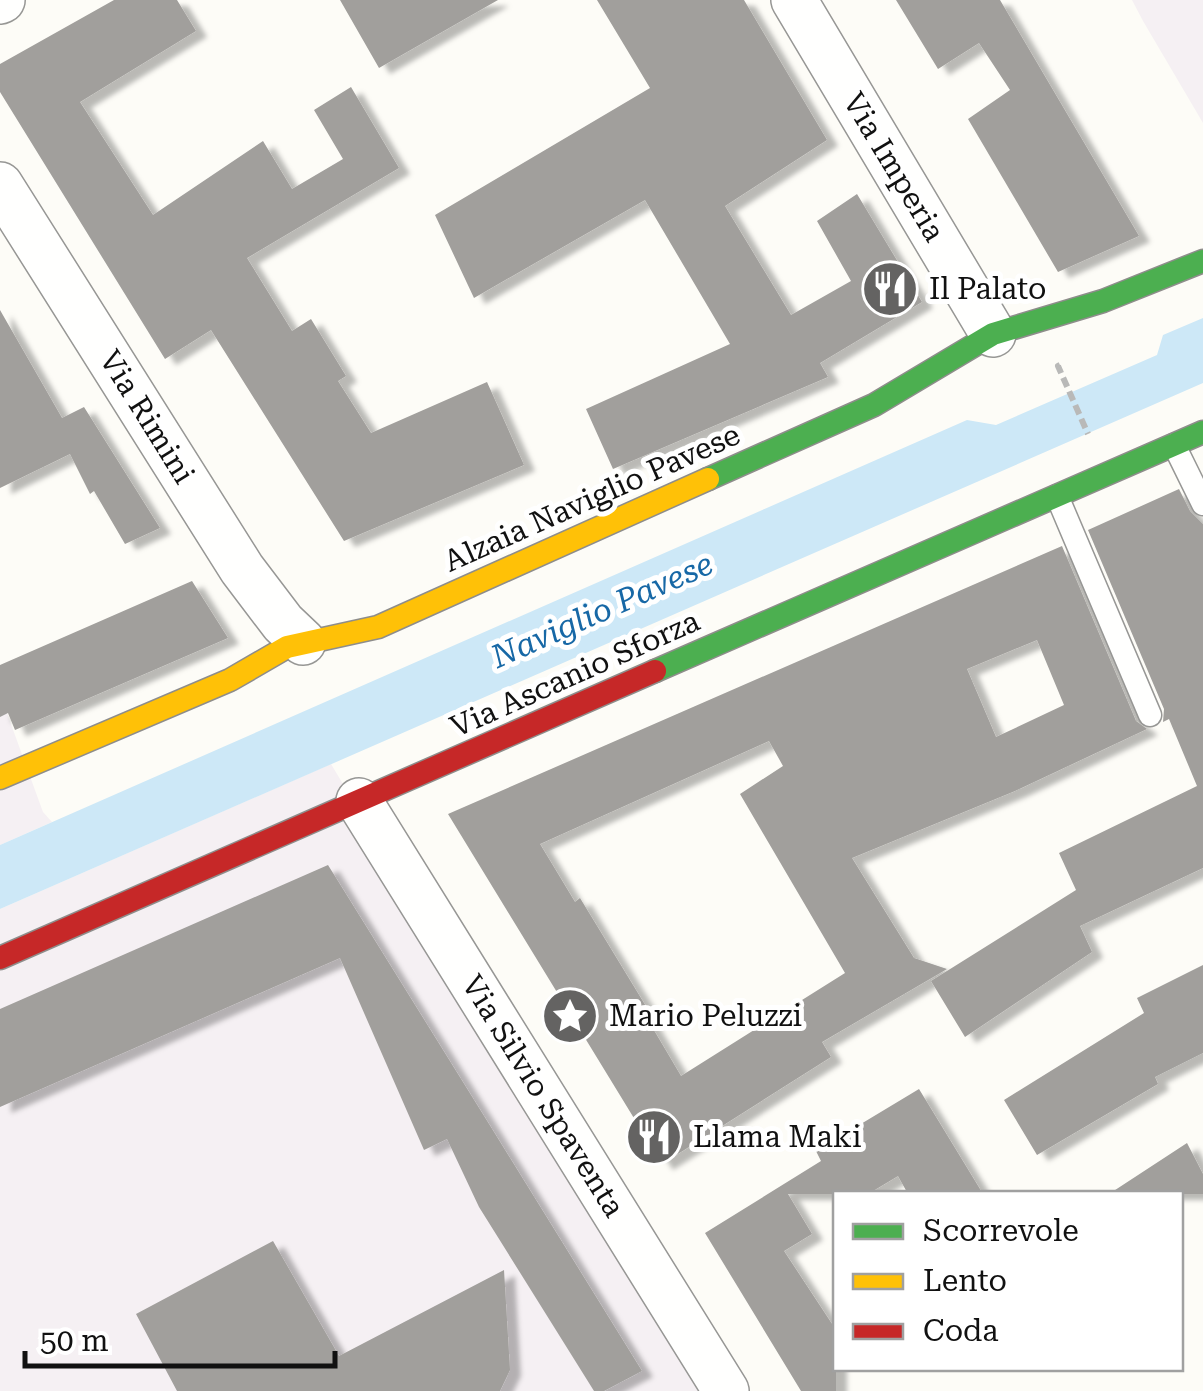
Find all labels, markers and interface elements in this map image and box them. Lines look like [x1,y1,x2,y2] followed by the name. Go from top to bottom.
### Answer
[836,86,952,247] street label: Via Imperia
[860,259,920,319] restaurant icon: Il Palato
[929,271,1046,306] place label: Il Palato
[93,344,202,490] street label: Via Rimini
[438,416,745,579] street label: Alzaia Naviglio Pavese
[484,544,719,676] water label: Naviglio Pavese
[445,603,705,744] street label: Via Ascanio Sforza
[455,968,632,1223] street label: Via Silvio Spaventa
[540,986,600,1046] place icon: Mario Peluzzi
[609,998,802,1033] place label: Mario Peluzzi
[624,1107,684,1167] restaurant icon: Llama Maki
[693,1119,861,1154] place label: Llama Maki
[833,1191,1183,1371] legend
[923,1213,1079,1248] text: Scorrevole
[923,1263,1007,1298] text: Lento
[25,1306,335,1368] scale bar
[923,1313,999,1348] text: Coda
[40,1323,109,1358] text: 50 m

